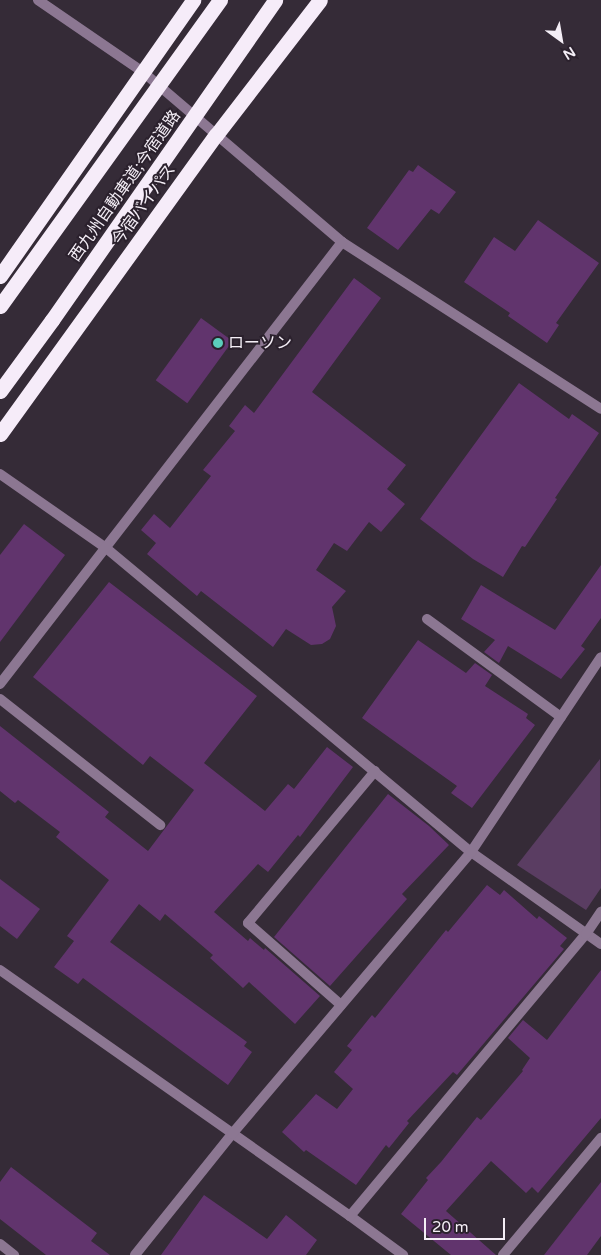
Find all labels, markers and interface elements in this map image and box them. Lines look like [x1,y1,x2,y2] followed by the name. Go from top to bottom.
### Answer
[536,15,586,65] north arrow
[560,43,578,63] text: N
[65,107,185,265] street label: 西九州自動車道;今宿道路
[108,161,180,249] street label: 今宿バイパス
[228,333,292,353] place label: ローソン
[212,337,224,349] marker: ローソン
[426,1208,507,1240] scale bar
[432,1218,469,1236] text: 20 m

